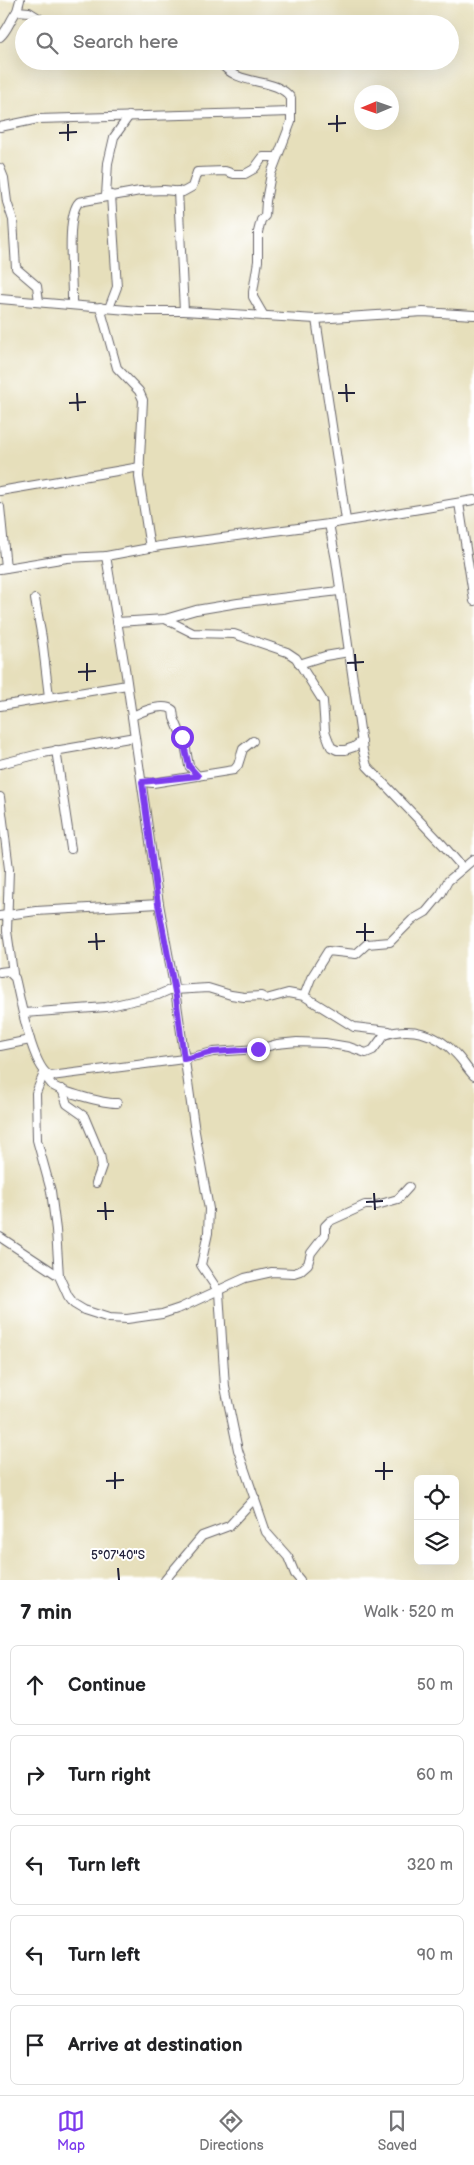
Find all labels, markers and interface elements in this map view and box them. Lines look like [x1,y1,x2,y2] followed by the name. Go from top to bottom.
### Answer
[15,15,459,70] search box
[33,29,61,57] icon: search
[73,31,178,54] text: Search here
[354,85,399,130] north arrow
[171,726,194,749] route start
[247,1038,270,1061] route end
[414,1475,459,1565] map controls
[414,1475,459,1520] button: locate
[414,1520,459,1565] button: layers
[91,1548,145,1563] text: 5°07'40"S
[20,1600,72,1625] text: 7 min
[364,1603,454,1622] text: Walk · 520 m
[21,1671,49,1699] icon: ahead
[68,1674,146,1697] text: Continue
[417,1676,453,1695] text: 50 m
[21,1761,49,1789] icon: right
[68,1764,151,1787] text: Turn right
[416,1766,453,1785] text: 60 m
[21,1851,49,1879] icon: left
[68,1854,140,1877] text: Turn left
[407,1856,453,1875] text: 320 m
[21,1941,49,1969] icon: left
[68,1944,140,1967] text: Turn left
[417,1946,453,1965] text: 90 m
[21,2031,49,2059] icon: arrive
[68,2034,243,2057] text: Arrive at destination
[57,2107,85,2154] tab: Map
[199,2107,264,2154] tab: Directions
[378,2107,417,2154] tab: Saved

